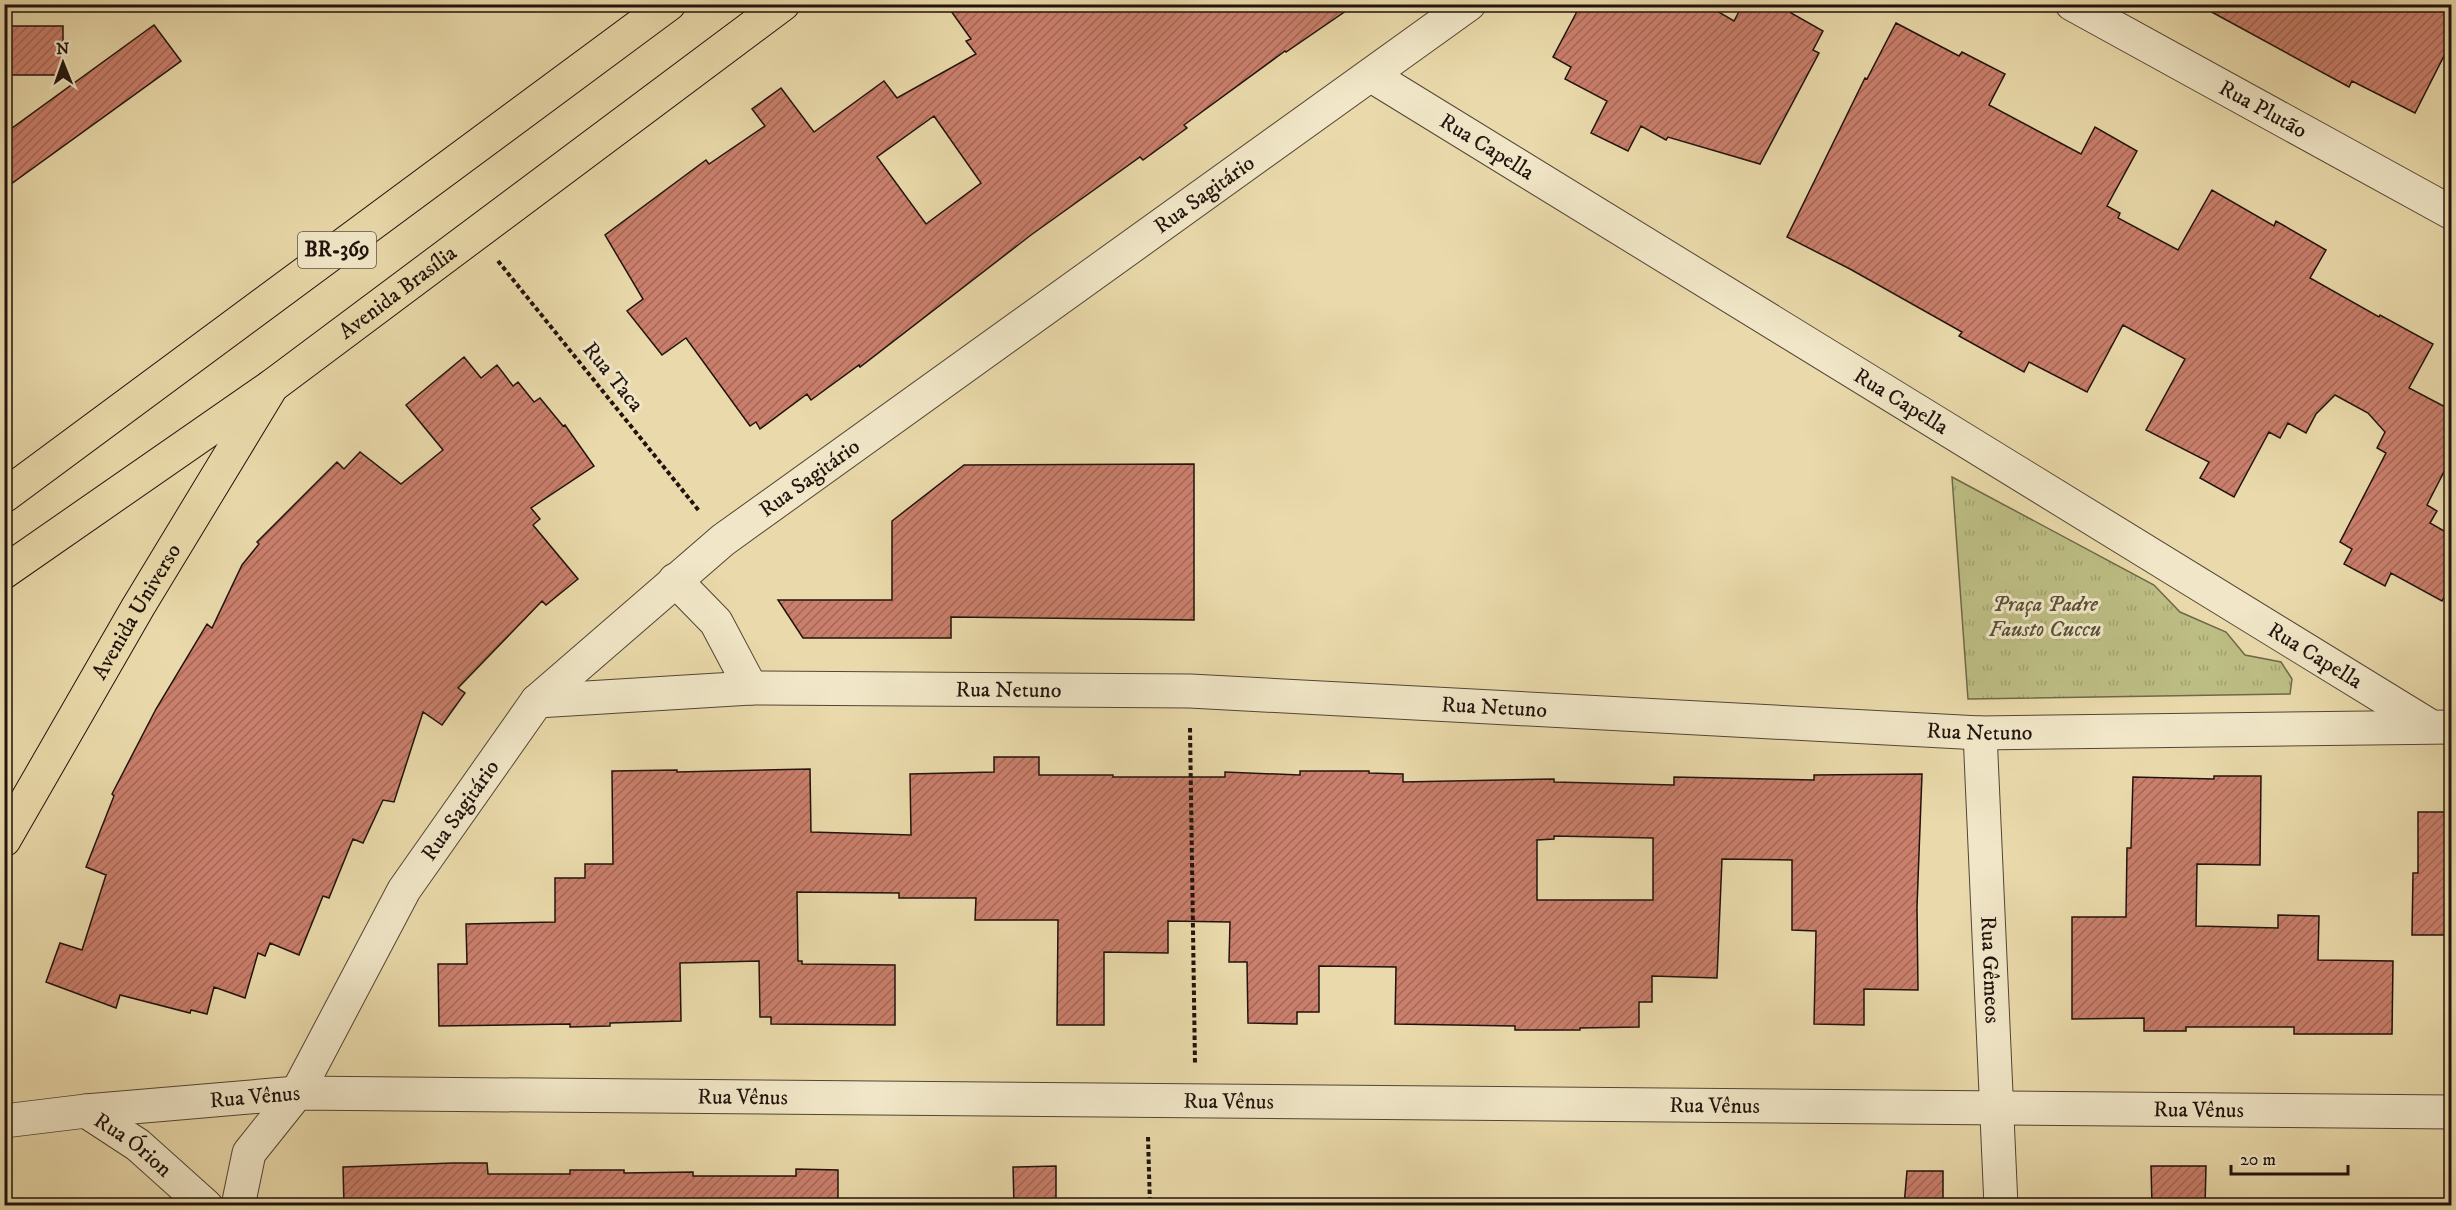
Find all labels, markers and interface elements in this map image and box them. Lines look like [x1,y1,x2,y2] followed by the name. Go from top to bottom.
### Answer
[33,33,93,93] north arrow
[56,39,69,59] text: N
[2214,74,2312,144] street label: Rua Plutão
[1435,107,1540,186] street label: Rua Capella
[1149,149,1260,240] street label: Rua Sagitário
[298,232,376,268] road number: BR-369
[333,239,462,345] street label: Avenida Brasília
[577,337,650,418] street label: Rua Taca
[1849,362,1954,441] street label: Rua Capella
[754,433,865,523] street label: Rua Sagitário
[86,539,187,684] street label: Avenida Universo
[1989,591,2101,643] park label: Praça Padre Fausto Cuccu
[2263,616,2368,695] street label: Rua Capella
[956,676,1062,704] street label: Rua Netuno
[1441,691,1548,723] street label: Rua Netuno
[1926,717,2033,747] street label: Rua Netuno
[415,754,505,866] street label: Rua Sagitário
[1975,915,2006,1024] street label: Rua Gêmeos
[208,1079,301,1114] street label: Rua Vênus
[697,1083,788,1111] street label: Rua Vênus
[1183,1087,1274,1115] street label: Rua Vênus
[1669,1092,1760,1119] street label: Rua Vênus
[2153,1096,2244,1124] street label: Rua Vênus
[89,1107,178,1183] street label: Rua Órion
[2231,1138,2348,1176] scale bar
[2240,1149,2276,1171] text: 20 m

